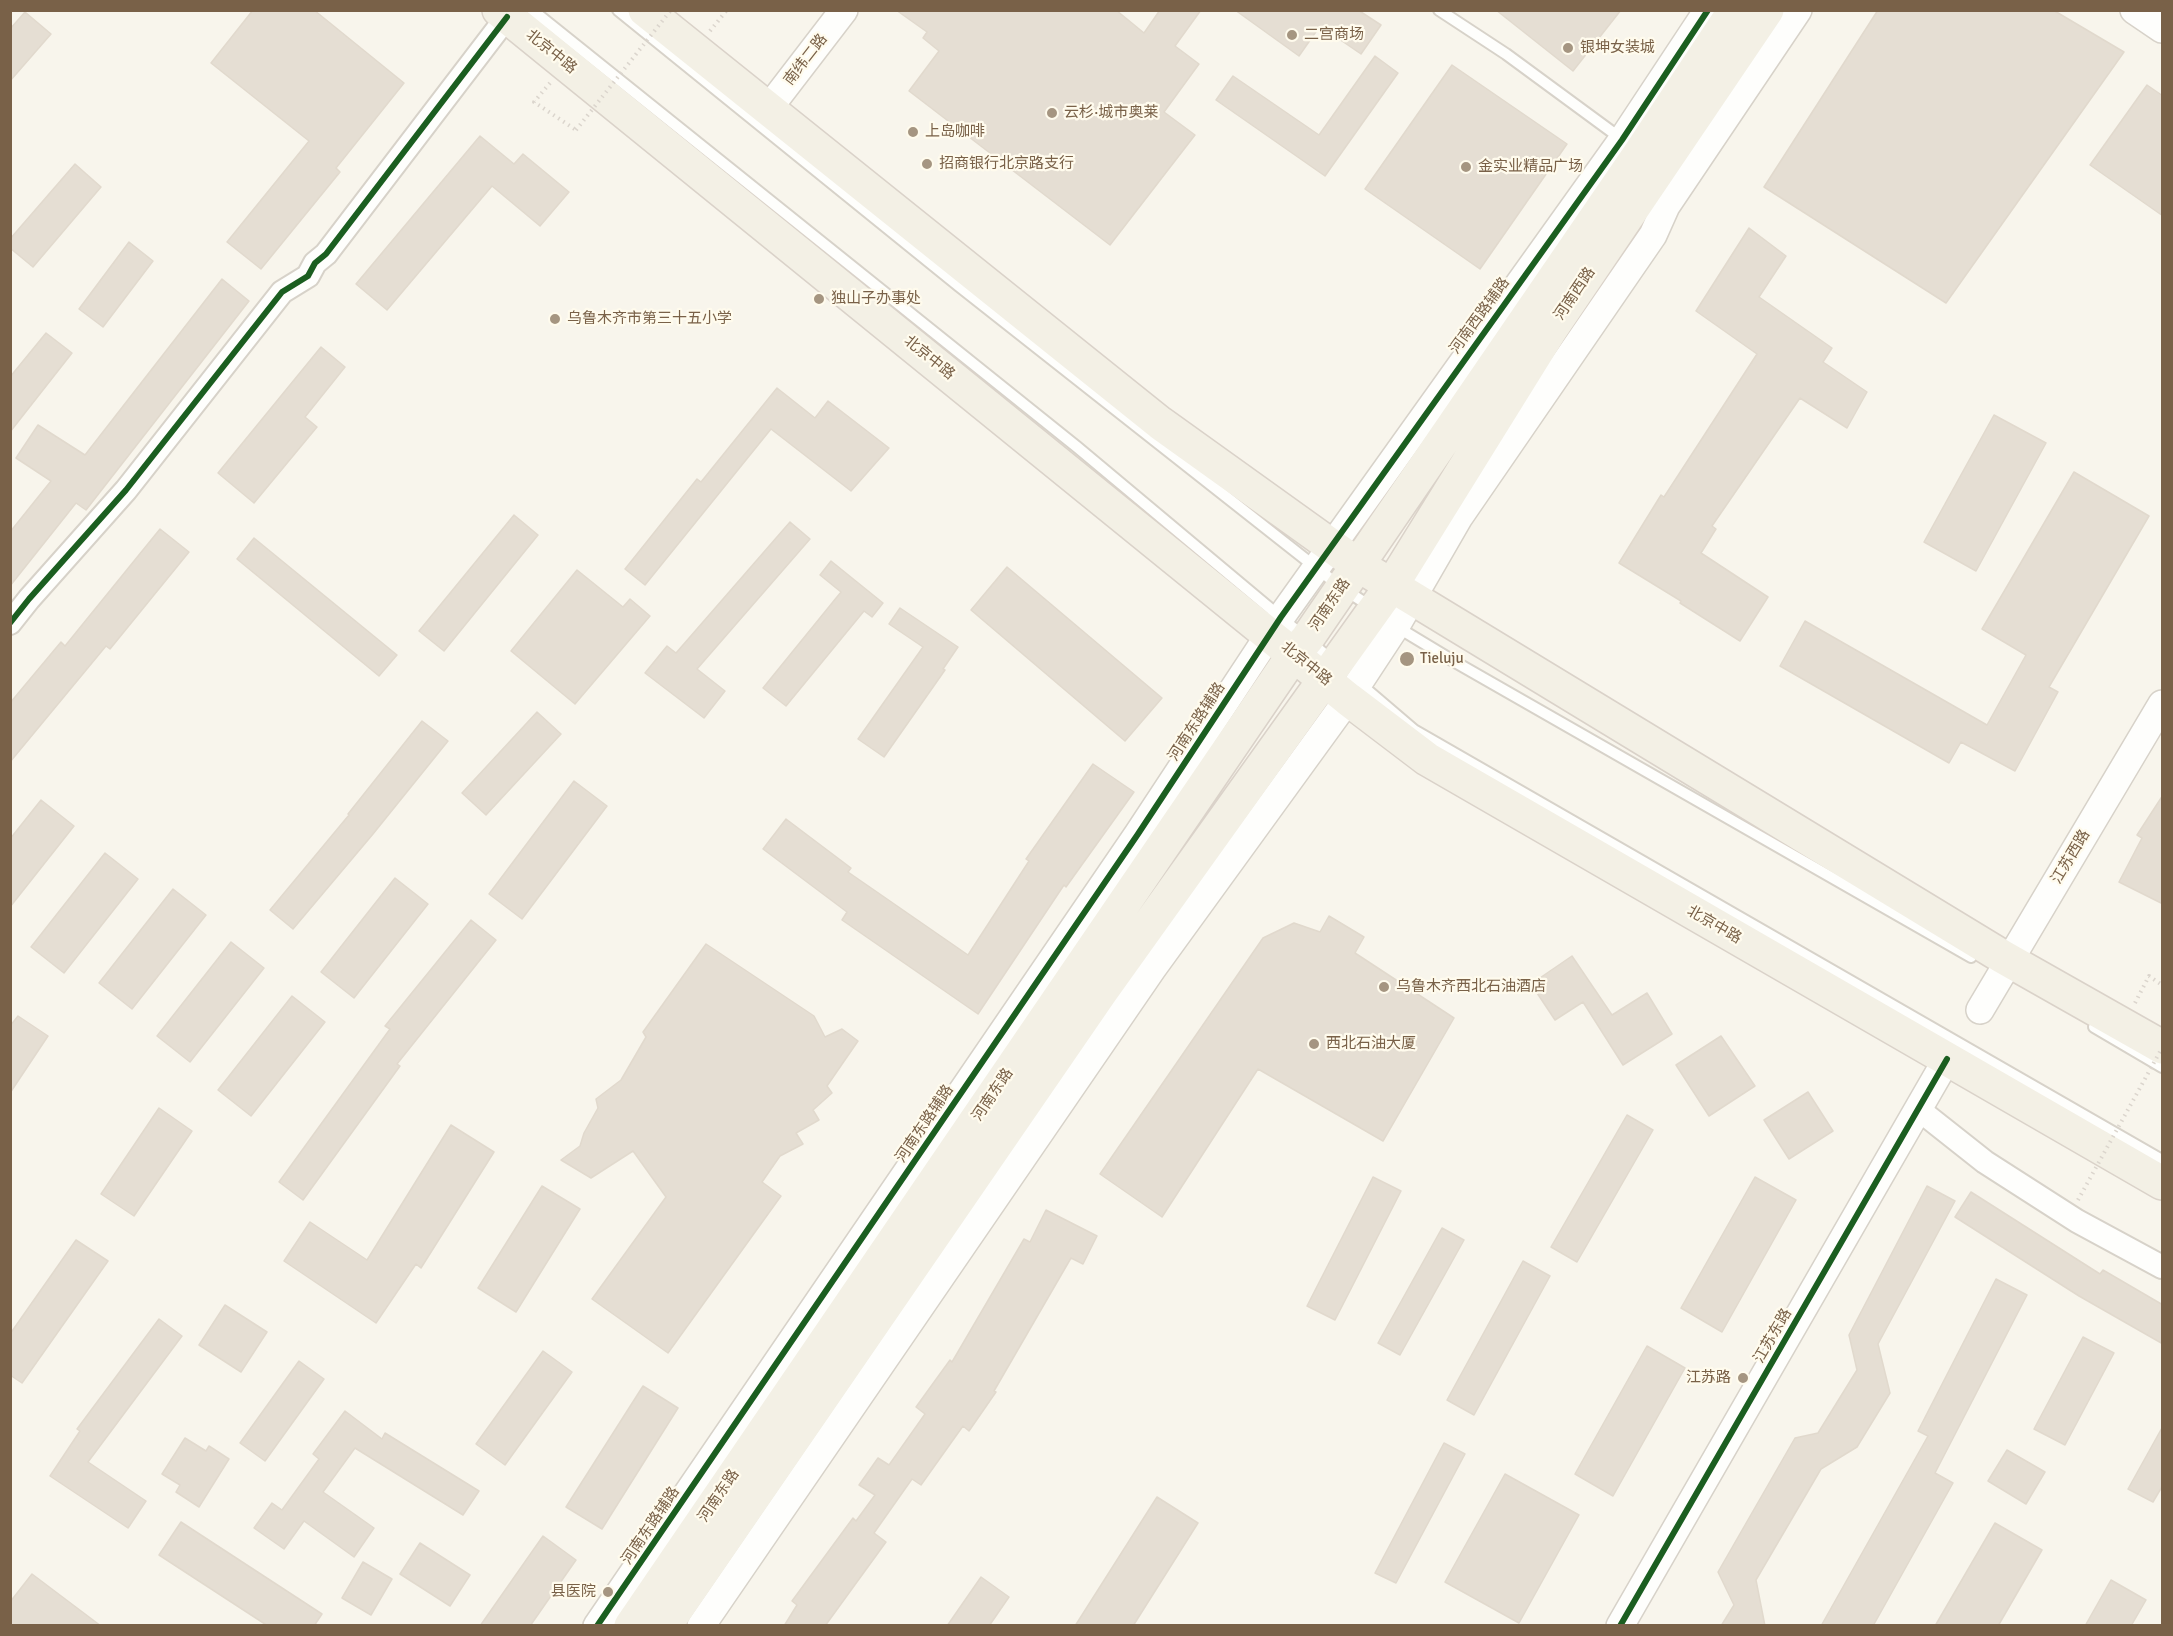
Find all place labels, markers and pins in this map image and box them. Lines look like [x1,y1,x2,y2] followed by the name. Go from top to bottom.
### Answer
[1304,26,1364,44] place label: 二宫商场
[1285,28,1299,42] marker: 二宫商场
[1580,39,1655,57] place label: 银坤女装城
[1561,41,1575,55] marker: 银坤女装城
[1064,104,1159,122] place label: 云杉·城市奥莱
[1045,106,1059,120] marker: 云杉·城市奥莱
[925,123,985,141] place label: 上岛咖啡
[906,125,920,139] marker: 上岛咖啡
[939,155,1074,173] place label: 招商银行北京路支行
[920,157,934,171] marker: 招商银行北京路支行
[1478,158,1583,176] place label: 金实业精品广场
[1459,160,1473,174] marker: 金实业精品广场
[831,290,921,308] place label: 独山子办事处
[812,292,826,306] marker: 独山子办事处
[567,310,732,328] place label: 乌鲁木齐市第三十五小学
[548,312,562,326] marker: 乌鲁木齐市第三十五小学
[1398,650,1416,668] marker: Tieluju
[1420,650,1464,668] place label: Tieluju
[1396,978,1546,996] place label: 乌鲁木齐西北石油酒店
[1377,980,1391,994] marker: 乌鲁木齐西北石油酒店
[1326,1035,1416,1053] place label: 西北石油大厦
[1307,1037,1321,1051] marker: 西北石油大厦
[1686,1369,1731,1387] place label: 江苏路
[1736,1371,1750,1385] marker: 江苏路
[551,1583,596,1601] place label: 县医院
[601,1585,615,1599] marker: 县医院

